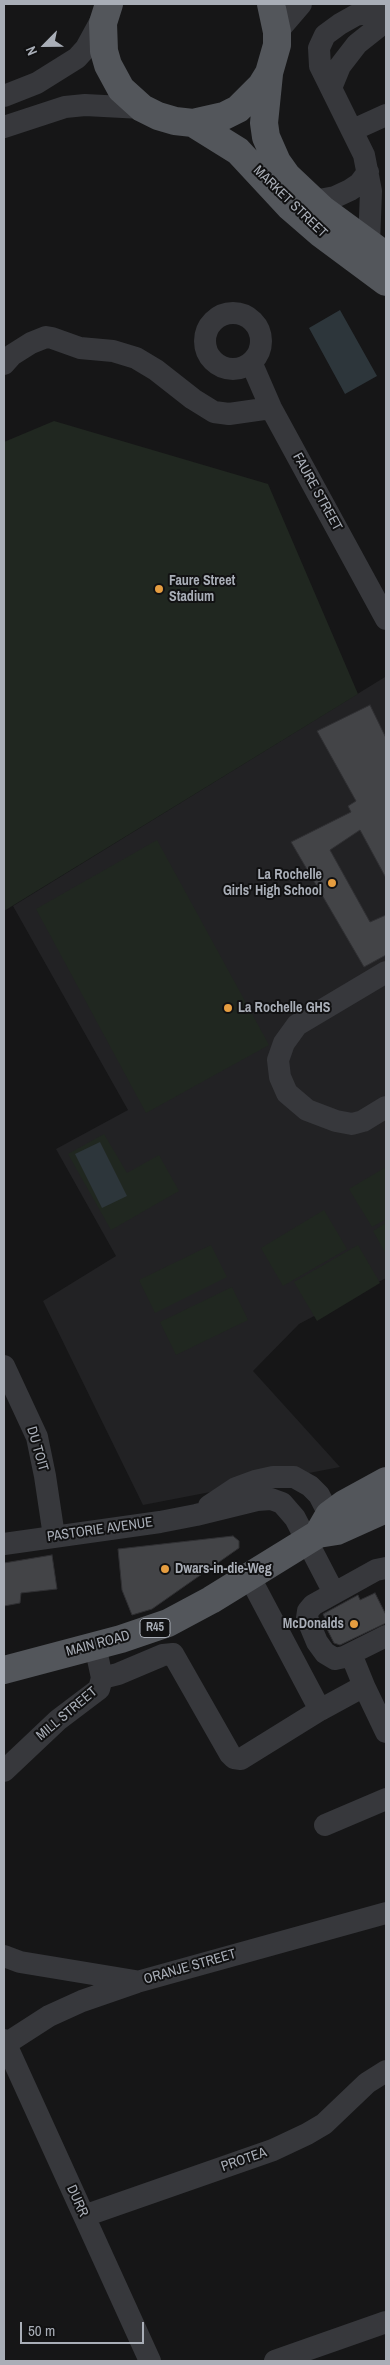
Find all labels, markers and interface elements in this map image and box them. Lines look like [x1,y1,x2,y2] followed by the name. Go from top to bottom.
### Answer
[20,20,70,70] north arrow
[21,44,41,58] text: N
[250,163,330,241] street label: MARKET STREET
[289,450,345,534] street label: FAURE STREET
[169,573,235,606] place label: Faure Street Stadium
[153,583,165,595] marker: Faure Street Stadium
[223,867,322,900] place label: La Rochelle Girls' High School
[326,877,338,889] marker: La Rochelle Girls' High School
[238,1000,331,1016] place label: La Rochelle GHS
[222,1002,234,1014] marker: La Rochelle GHS
[23,1425,51,1473] street label: DU TOIT
[46,1514,154,1546] street label: PASTORIE AVENUE
[175,1561,272,1577] place label: Dwars-in-die-Weg
[159,1563,171,1575] marker: Dwars-in-die-Weg
[283,1616,344,1632] place label: McDonalds
[348,1618,360,1630] marker: McDonalds
[140,1619,170,1638] road number: R45
[64,1627,132,1661] street label: MAIN ROAD
[33,1684,101,1744] street label: MILL STREET
[142,1946,238,1988] street label: ORANJE STREET
[219,2144,269,2176] street label: PROTEA
[63,2182,91,2220] street label: DURR
[22,2312,146,2344] scale bar
[28,2320,55,2341] text: 50 m

